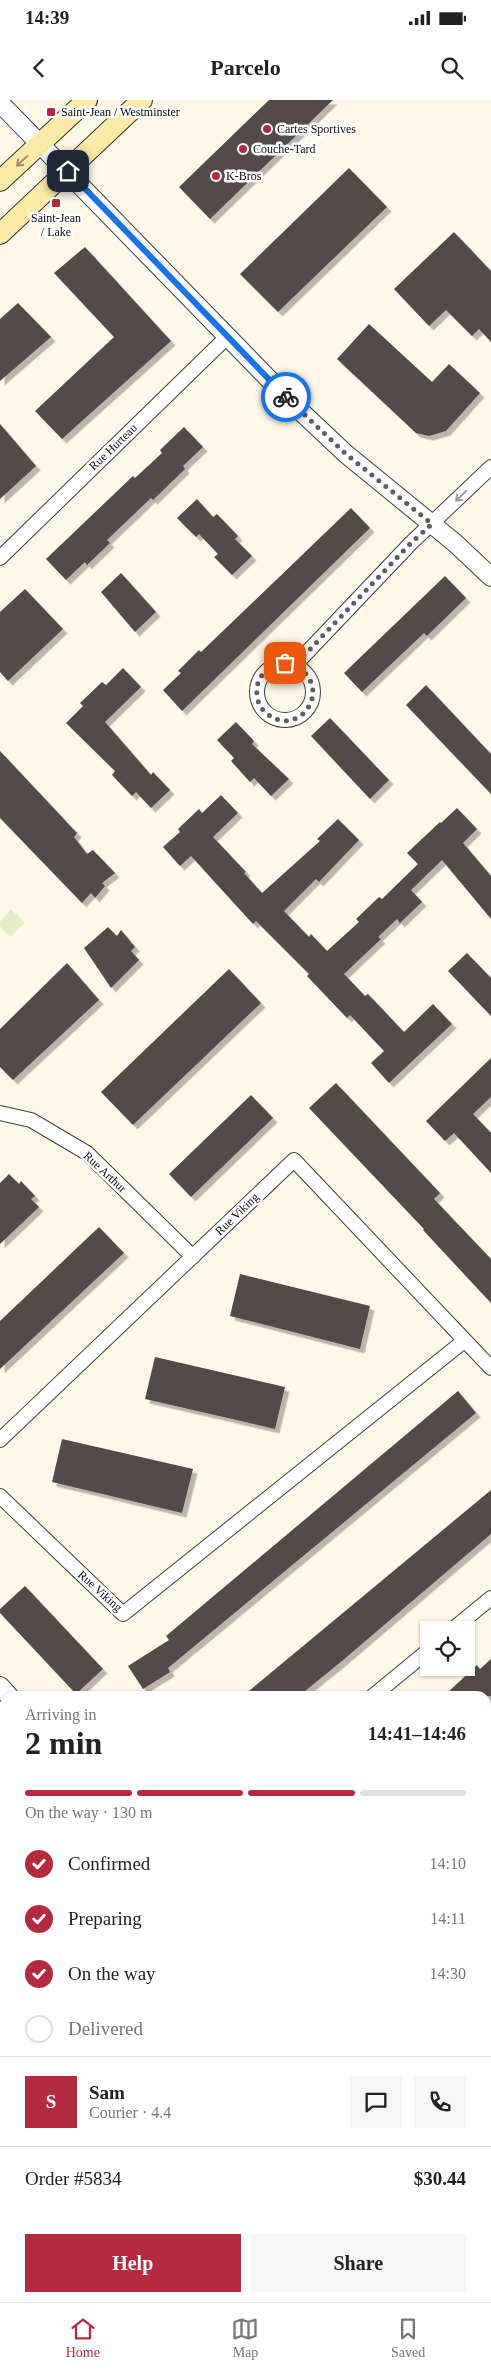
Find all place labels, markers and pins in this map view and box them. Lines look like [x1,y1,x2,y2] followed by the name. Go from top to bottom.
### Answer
[61,105,180,119] place label: Saint-Jean / Westminster
[45,106,57,118] marker: Saint-Jean / Westminster
[277,122,356,136] place label: Cartes Sportives
[261,123,273,135] marker: Cartes Sportives
[253,142,315,156] place label: Couche-Tard
[237,143,249,155] marker: Couche-Tard
[47,150,89,192] pin
[226,169,262,183] place label: K-Bros
[210,170,222,182] marker: K-Bros
[50,197,62,209] marker: Saint-Jean / Lake
[31,211,81,239] place label: Saint-Jean / Lake
[264,642,306,684] pin

